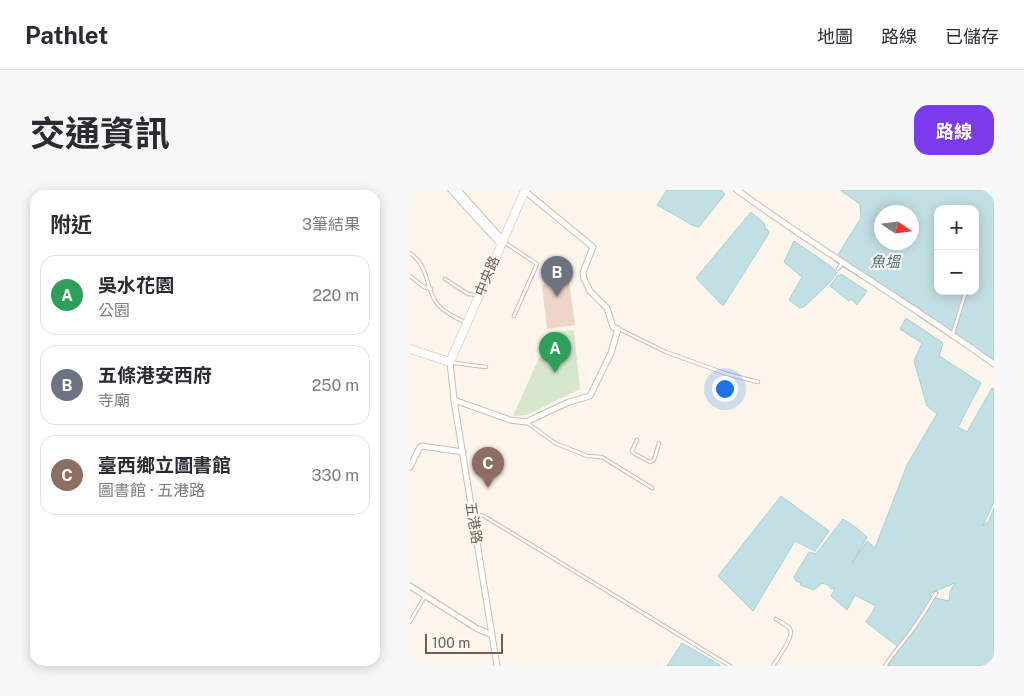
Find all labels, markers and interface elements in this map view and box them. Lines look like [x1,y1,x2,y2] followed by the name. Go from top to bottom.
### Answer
[25,21,108,49] text: Pathlet
[817,26,853,47] text: 地圖
[881,26,917,47] text: 路線
[945,26,999,47] text: 已儲存
[914,105,994,155] button: 路線
[30,113,170,154] text: 交通資訊
[874,205,919,250] north arrow
[934,205,979,295] map controls
[934,205,979,250] button: +
[50,212,92,237] text: 附近
[302,215,360,234] text: 3筆結果
[934,250,979,295] button: −
[870,253,902,270] water label: 魚塭
[471,254,503,298] street label: 中央路
[541,256,573,297] pin: B
[98,274,174,296] text: 吳水花園
[61,286,73,305] text: A
[312,286,359,305] text: 220 m
[98,301,130,320] text: 公園
[539,332,571,373] pin: A
[98,364,212,386] text: 五條港安西府
[62,376,72,395] text: B
[312,376,359,395] text: 250 m
[712,376,738,402] your location
[98,391,130,410] text: 寺廟
[472,447,504,488] pin: C
[98,454,231,476] text: 臺西鄉立圖書館
[61,466,73,485] text: C
[312,466,359,485] text: 330 m
[98,481,205,500] text: 圖書館 · 五港路
[463,501,485,545] street label: 五港路
[425,631,502,654] scale bar
[432,635,470,651] text: 100 m

